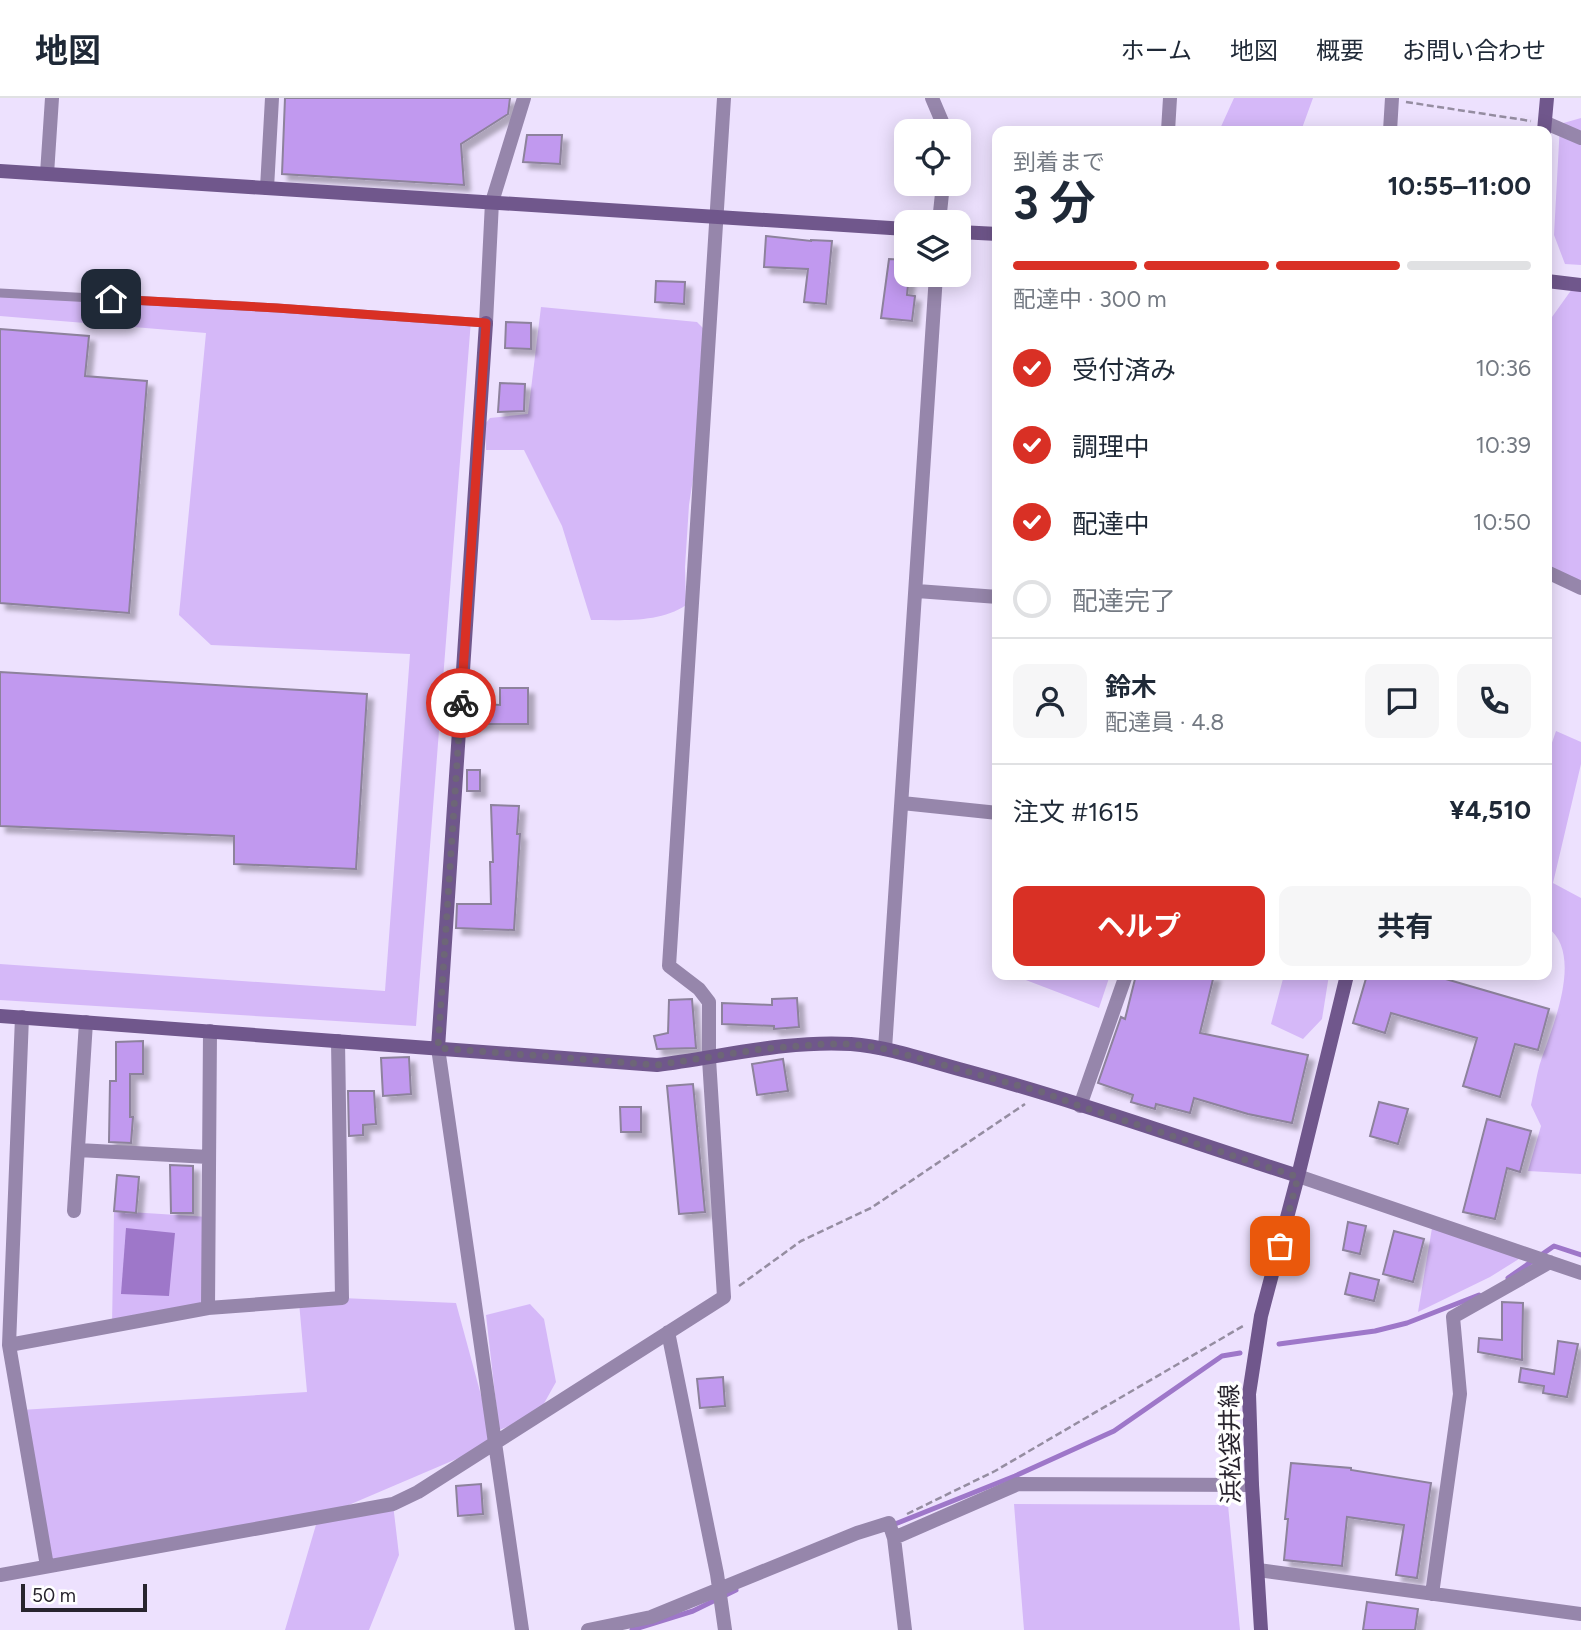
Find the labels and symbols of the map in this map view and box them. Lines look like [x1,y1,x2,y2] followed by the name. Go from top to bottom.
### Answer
[81,269,141,329] pin
[426,668,496,738] courier
[1250,1216,1310,1276] pin
[1214,1384,1246,1504] street label: 浜松袋井線
[21,1581,147,1613] scale bar

